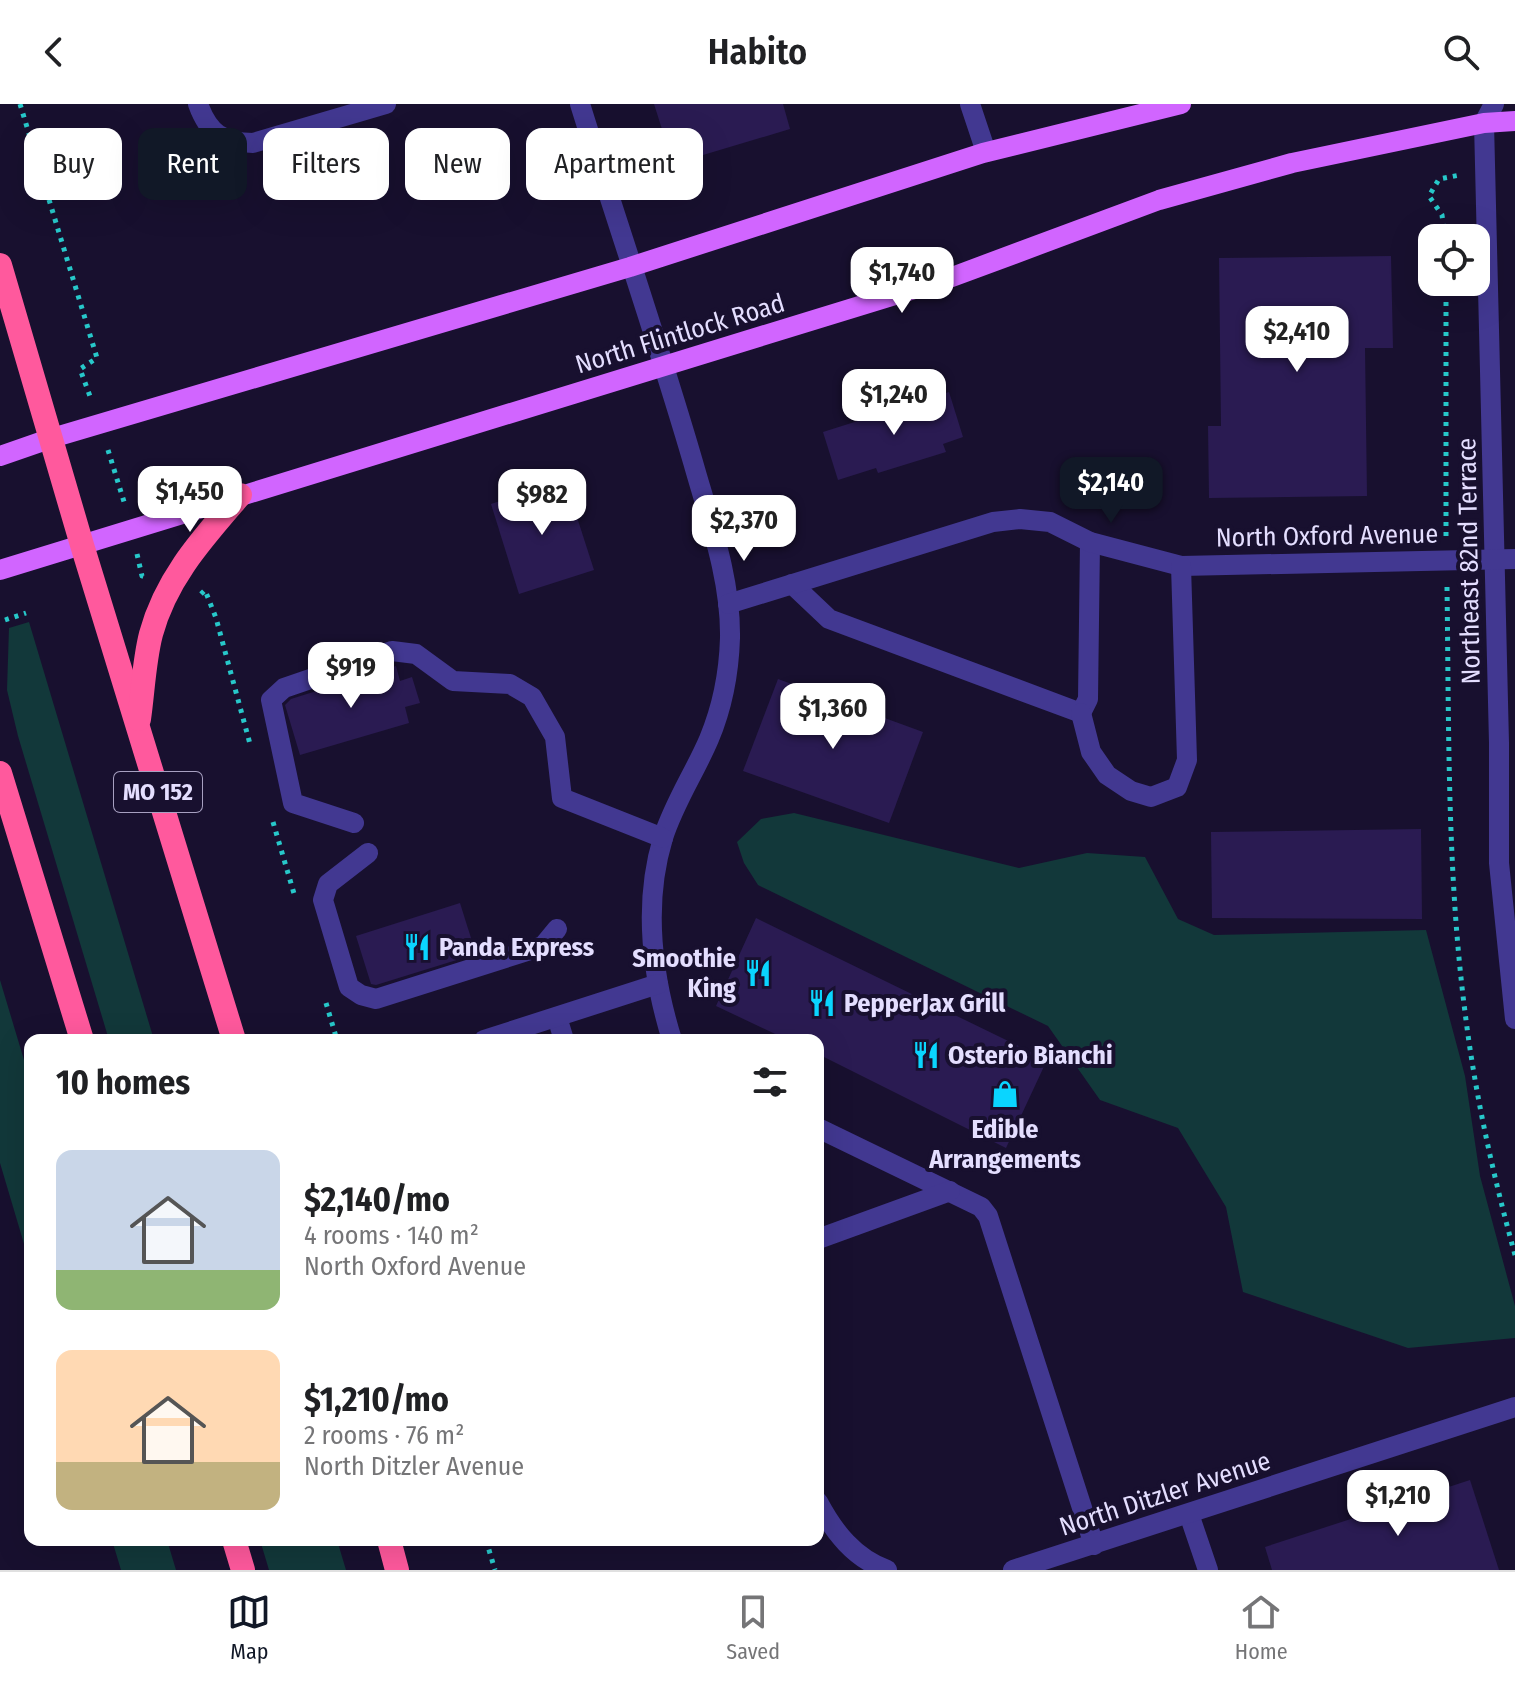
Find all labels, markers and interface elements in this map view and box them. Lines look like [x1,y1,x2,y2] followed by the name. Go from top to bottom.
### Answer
[32,30,76,74] icon: back
[708,30,807,74] text: Habito
[1439,30,1483,74] icon: search
[24,128,122,200] chip: Buy
[138,128,247,200] chip: Rent
[263,128,389,200] chip: Filters
[405,128,510,200] chip: New
[526,128,703,200] chip: Apartment
[1418,224,1490,296] map controls
[1418,224,1490,296] button: locate
[837,247,967,315] pin: $1,740
[869,257,935,288] text: $1,740
[572,287,788,381] street label: North Flintlock Road
[1232,306,1362,374] pin: $2,410
[1264,316,1330,347] text: $2,410
[829,369,959,437] pin: $1,240
[860,379,928,410] text: $1,240
[1451,437,1487,685] street label: Northeast 82nd Terrace
[1046,457,1176,525] pin: $2,140
[125,466,255,534] pin: $1,450
[1078,467,1144,498] text: $2,140
[495,469,589,537] pin: $982
[156,476,224,507] text: $1,450
[516,479,568,510] text: $982
[679,495,809,563] pin: $2,370
[710,505,778,536] text: $2,370
[1216,519,1438,553] street label: North Oxford Avenue
[304,642,398,710] pin: $919
[326,652,376,683] text: $919
[768,683,898,751] pin: $1,360
[798,693,868,724] text: $1,360
[114,772,202,812] road number: MO 152
[402,932,432,962] restaurant icon: Panda Express
[439,932,594,963] place label: Panda Express
[632,943,736,1004] place label: Smoothie King
[743,958,773,988] restaurant icon: Smoothie King
[807,988,837,1018] restaurant icon: PepperJax Grill
[844,988,1006,1019] place label: PepperJax Grill
[911,1040,941,1070] restaurant icon: Osterio Bianchi
[948,1040,1113,1071] place label: Osterio Bianchi
[748,1060,792,1104] icon: filters
[56,1062,190,1103] text: 10 homes
[990,1079,1020,1109] shop icon: Edible Arrangements
[928,1114,1081,1175] place label: Edible Arrangements
[304,1179,450,1220] text: $2,140/mo
[120,1182,216,1278] icon: home
[304,1220,479,1251] text: 4 rooms · 140 m²
[304,1251,526,1282] text: North Oxford Avenue
[304,1379,449,1420] text: $1,210/mo
[120,1382,216,1478] icon: home
[304,1420,464,1451] text: 2 rooms · 76 m²
[1056,1445,1274,1543] street label: North Ditzler Avenue
[304,1451,524,1482] text: North Ditzler Avenue
[1333,1470,1463,1538] pin: $1,210
[1365,1480,1431,1511] text: $1,210
[227,1590,271,1665] tab: Map
[726,1590,780,1665] tab: Saved
[1235,1590,1288,1665] tab: Home

